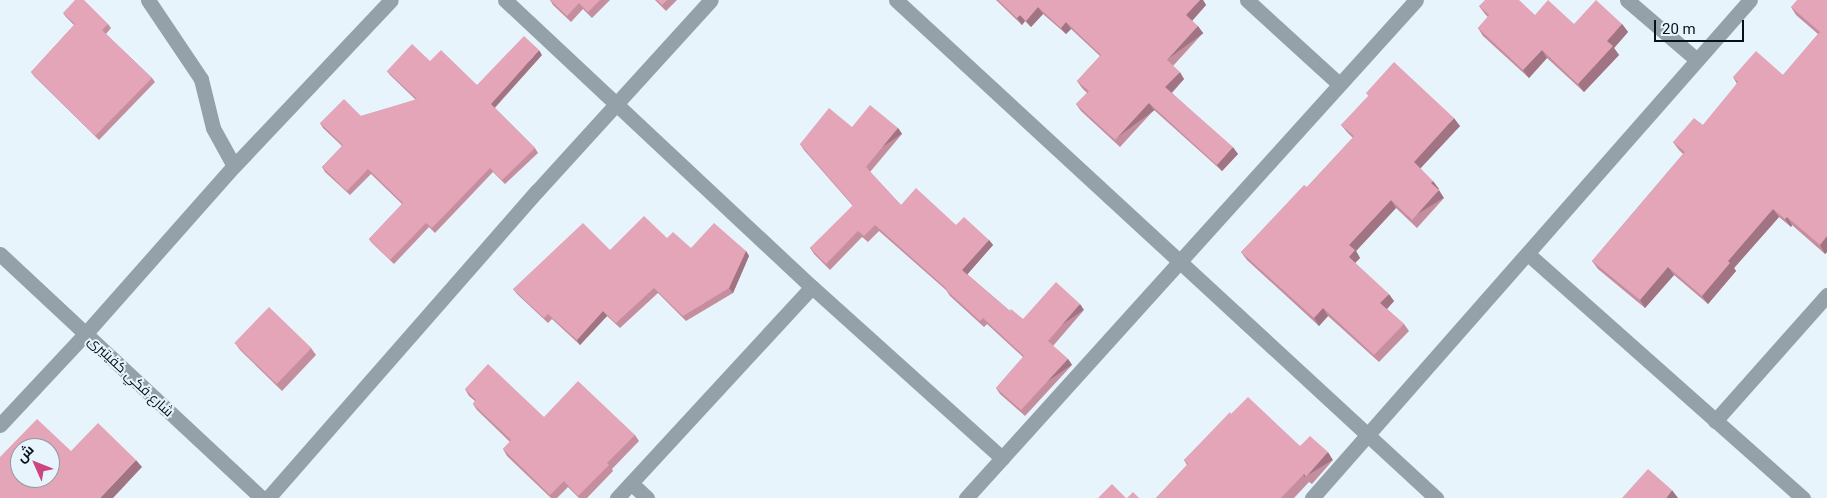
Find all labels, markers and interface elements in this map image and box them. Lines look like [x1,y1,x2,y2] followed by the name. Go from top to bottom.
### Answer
[1657,10,1747,42] scale bar
[1662,20,1696,38] text: 20 m
[85,332,177,420] street label: شارع فكي كفيتيرى
[10,438,60,488] north arrow
[13,441,37,465] text: ش

